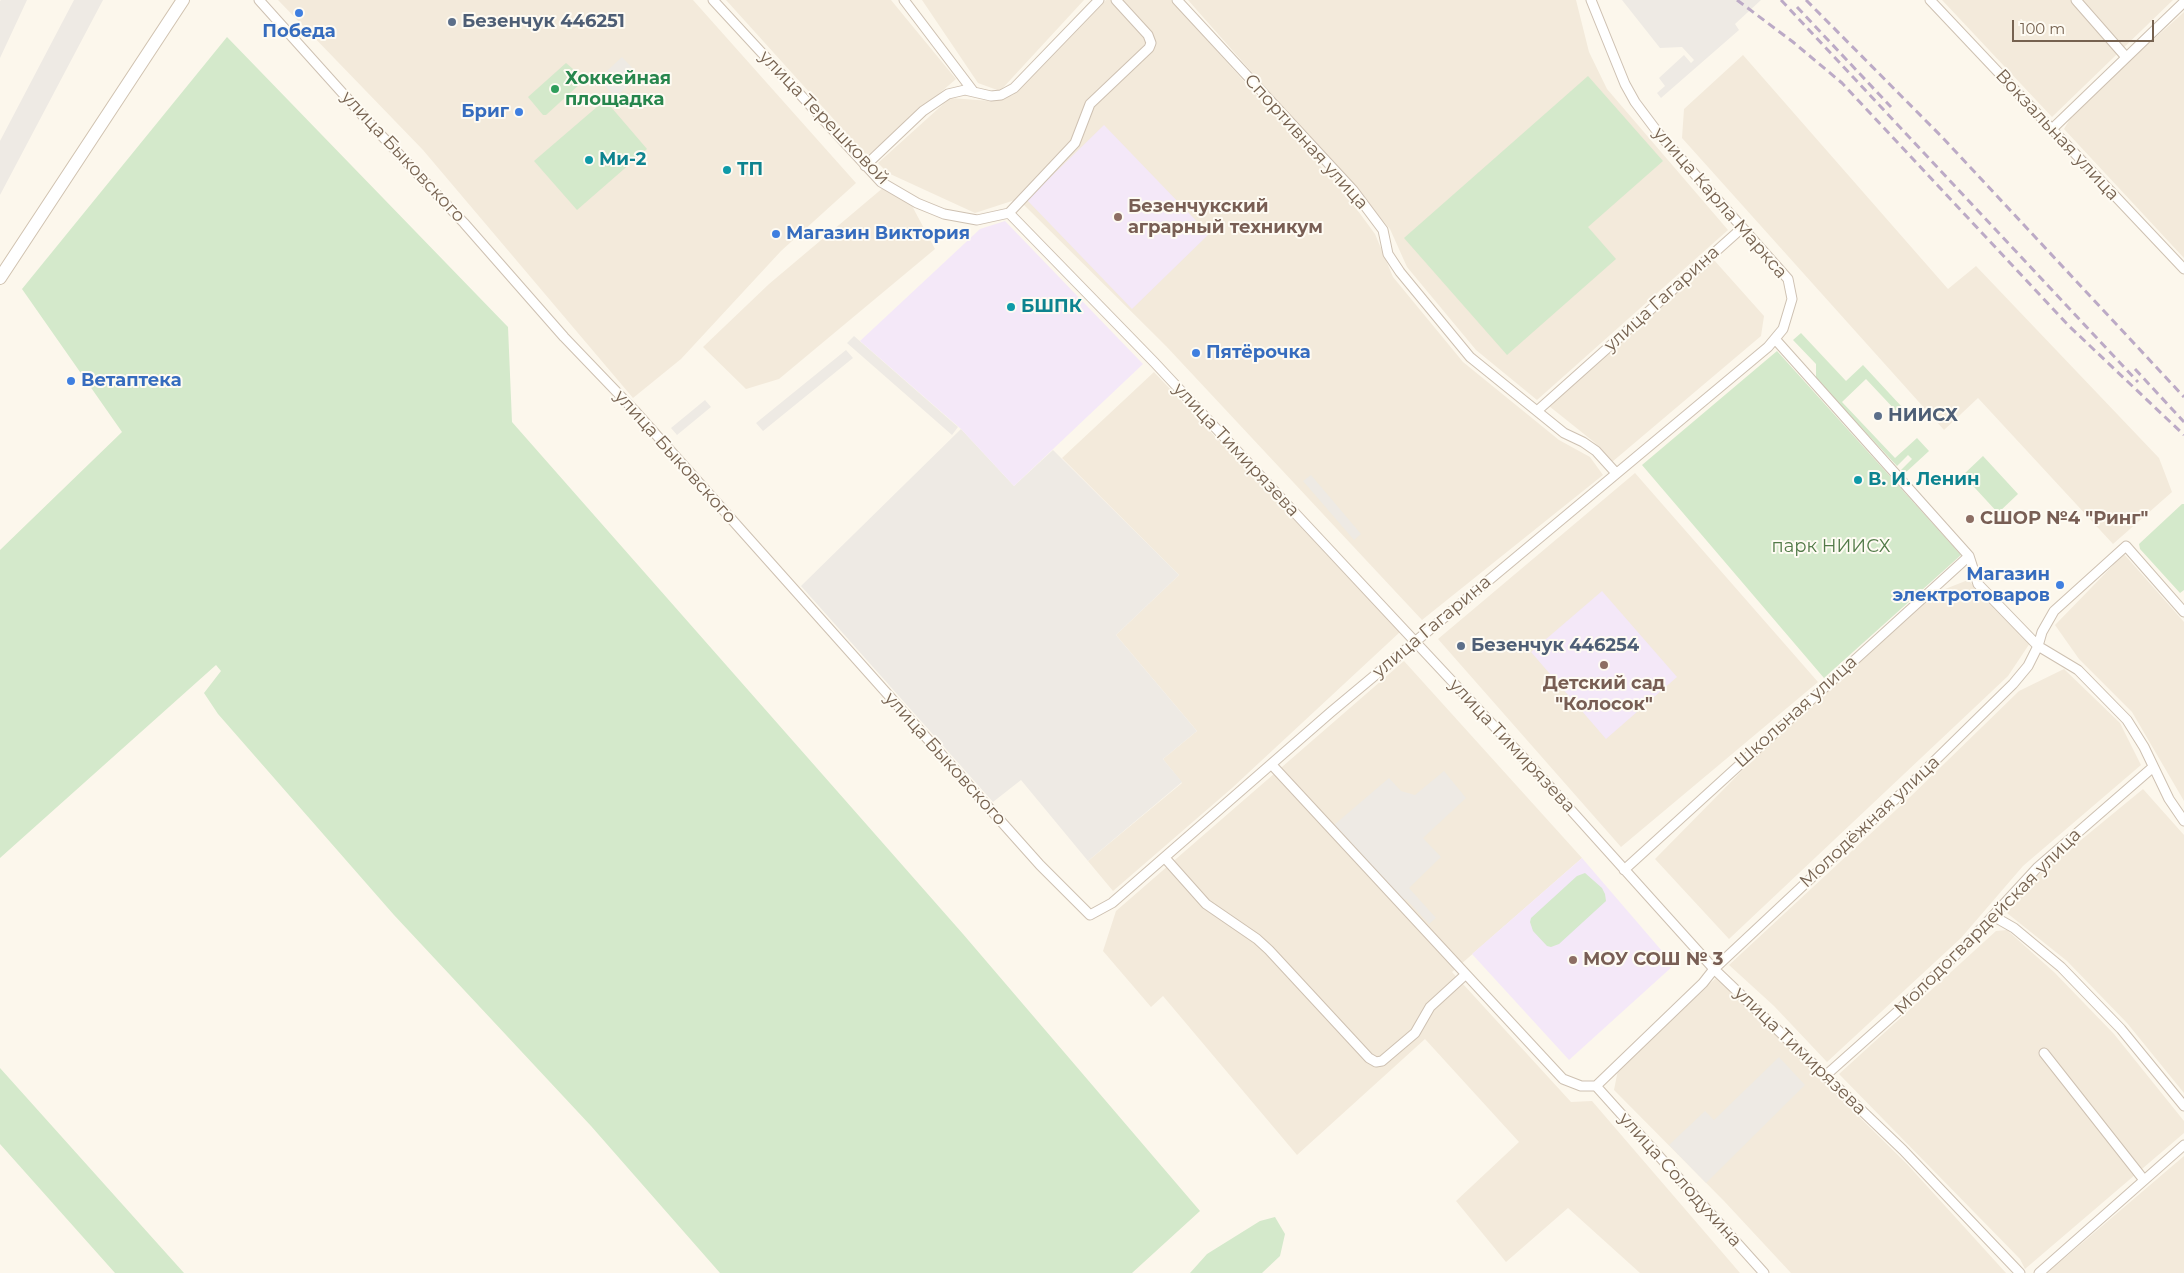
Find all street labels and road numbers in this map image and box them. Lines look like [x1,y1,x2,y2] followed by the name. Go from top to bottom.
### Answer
[754,46,894,190] street label: улица Терешковой
[1991,65,2123,205] street label: Вокзальная улица
[1240,70,1372,214] street label: Спортивная улица
[336,87,470,227] street label: улица Быковского
[1648,123,1792,283] street label: улица Карла Маркса
[1600,242,1724,356] street label: улица Гагарина
[1168,379,1304,521] street label: улица Тимирязева
[609,386,741,528] street label: улица Быковского
[1369,571,1495,683] street label: улица Гагарина
[1730,651,1862,773] street label: Школьная улица
[1444,675,1580,817] street label: улица Тимирязева
[879,688,1011,830] street label: улица Быковского
[1796,752,1944,892] street label: Молодёжная улица
[1890,824,2086,1020] street label: Молодогвардейская улица
[1729,982,1871,1120] street label: улица Тимирязева
[1614,1108,1746,1252] street label: улица Солодухина

